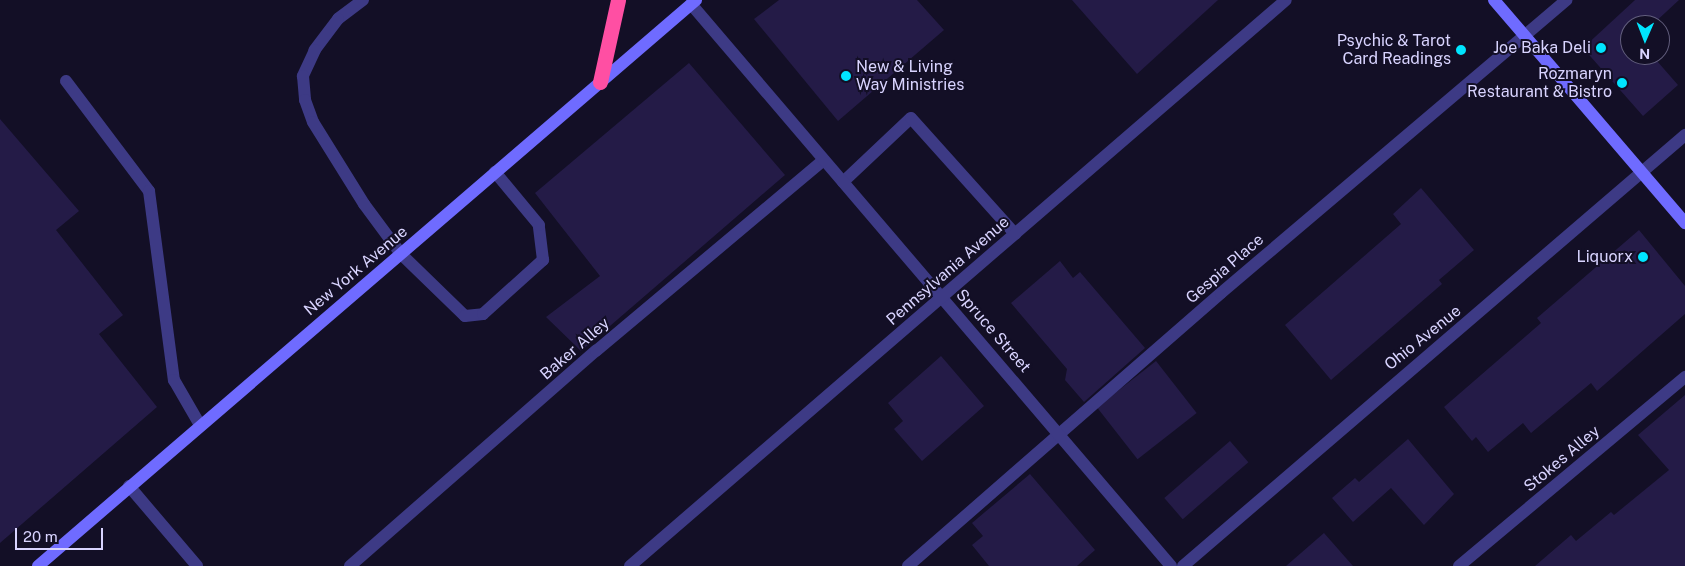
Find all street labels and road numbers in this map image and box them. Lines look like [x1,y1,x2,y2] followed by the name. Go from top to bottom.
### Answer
[883,212,1013,330] street label: Pennsylvania Avenue
[300,222,412,320] street label: New York Avenue
[1182,230,1268,308] street label: Gespia Place
[952,285,1034,377] street label: Spruce Street
[1381,301,1465,375] street label: Ohio Avenue
[537,314,613,384] street label: Baker Alley
[1520,422,1604,496] street label: Stokes Alley

